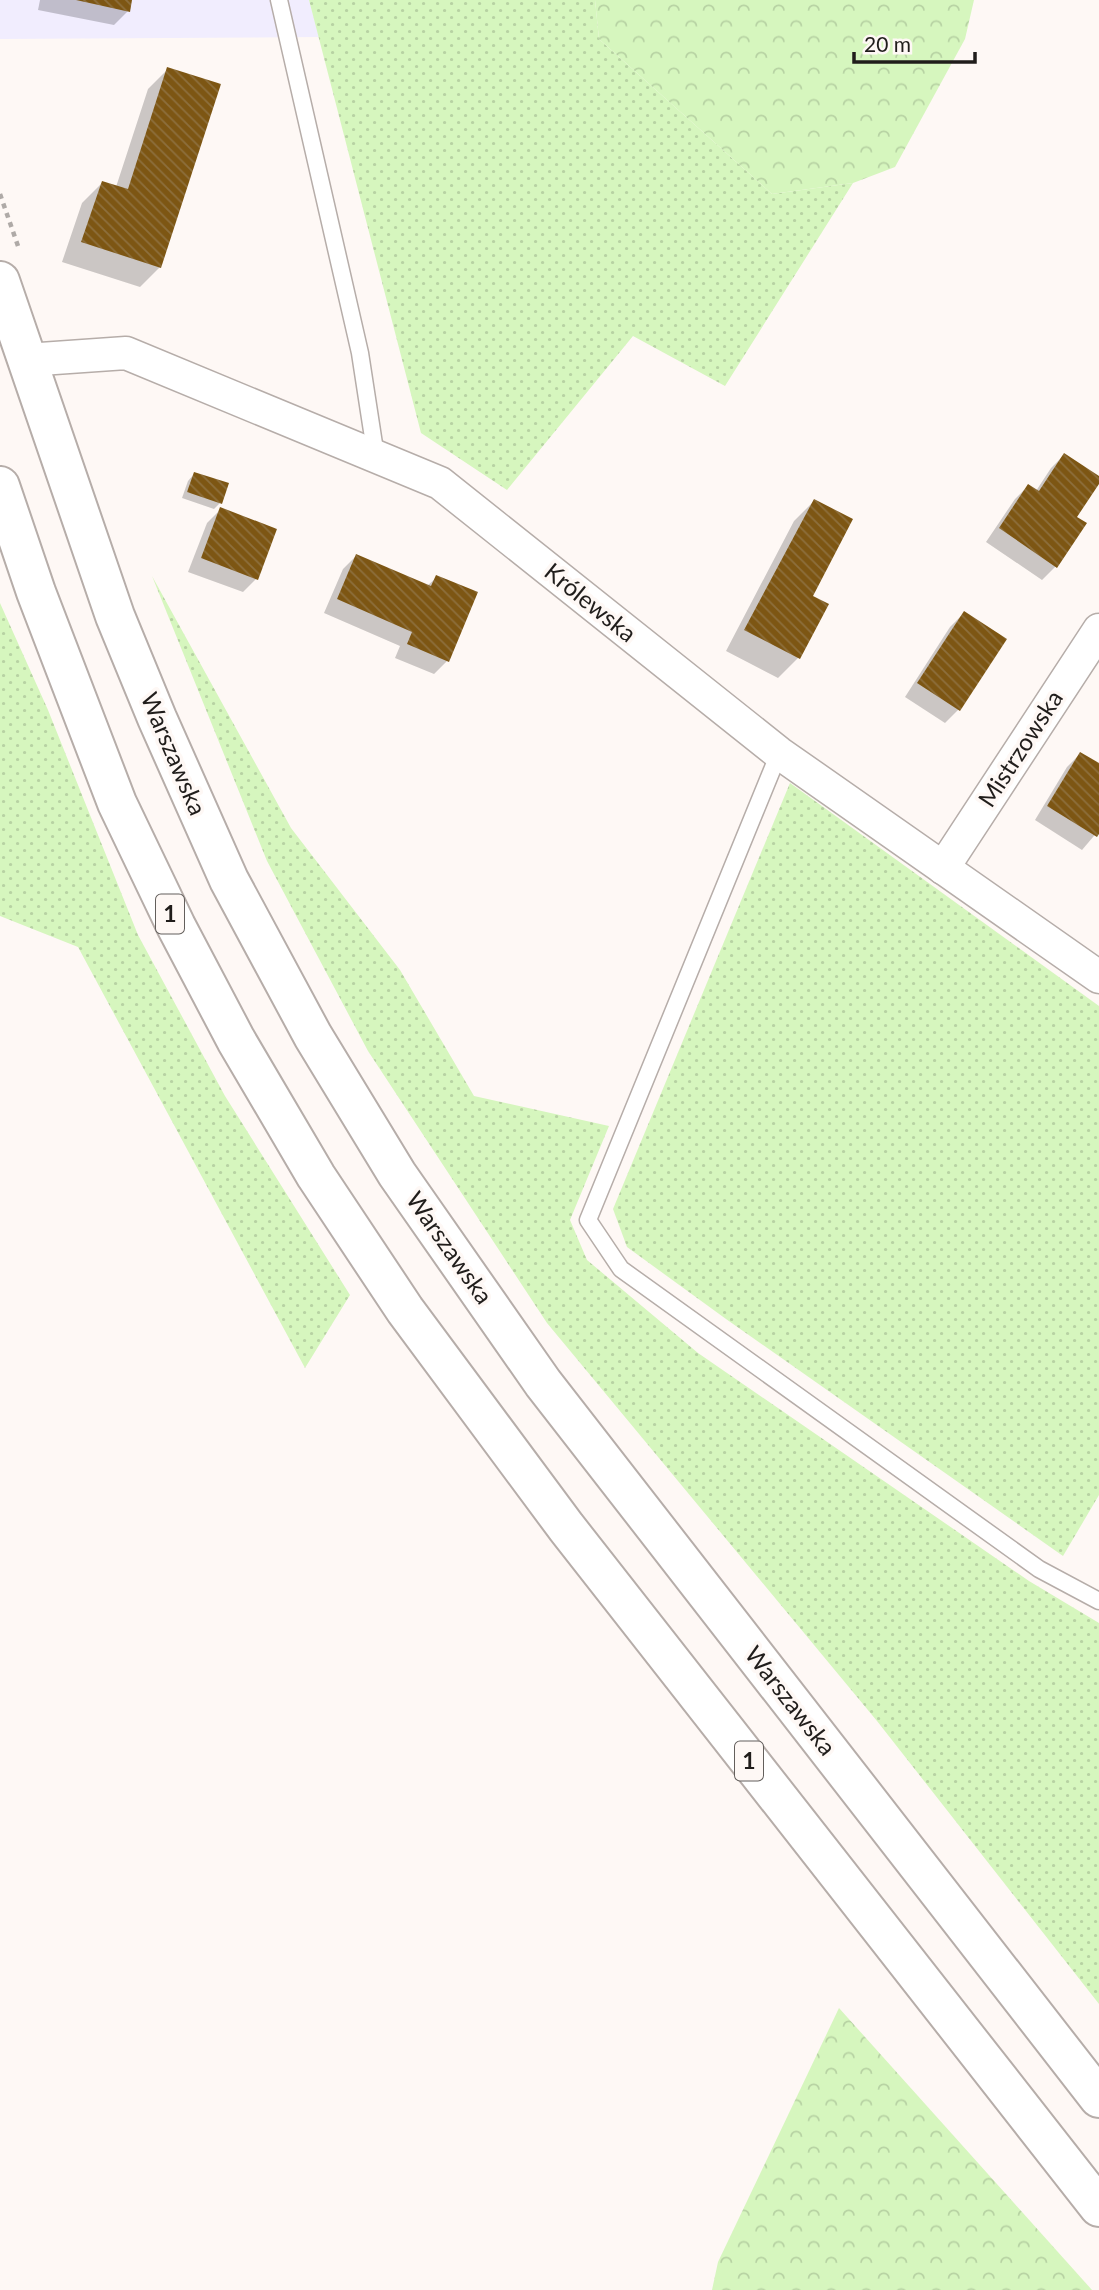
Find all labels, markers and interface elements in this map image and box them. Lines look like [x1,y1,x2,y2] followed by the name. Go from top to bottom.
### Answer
[854,21,975,65] scale bar
[864,31,911,56] text: 20 m
[539,556,643,647] street label: Królewska
[971,685,1068,812] street label: Mistrzowska
[136,688,213,819] street label: Warszawska
[156,894,184,934] road number: 1
[401,1185,500,1309] street label: Warszawska
[740,1640,843,1760] street label: Warszawska
[735,1742,763,1780] road number: 1

